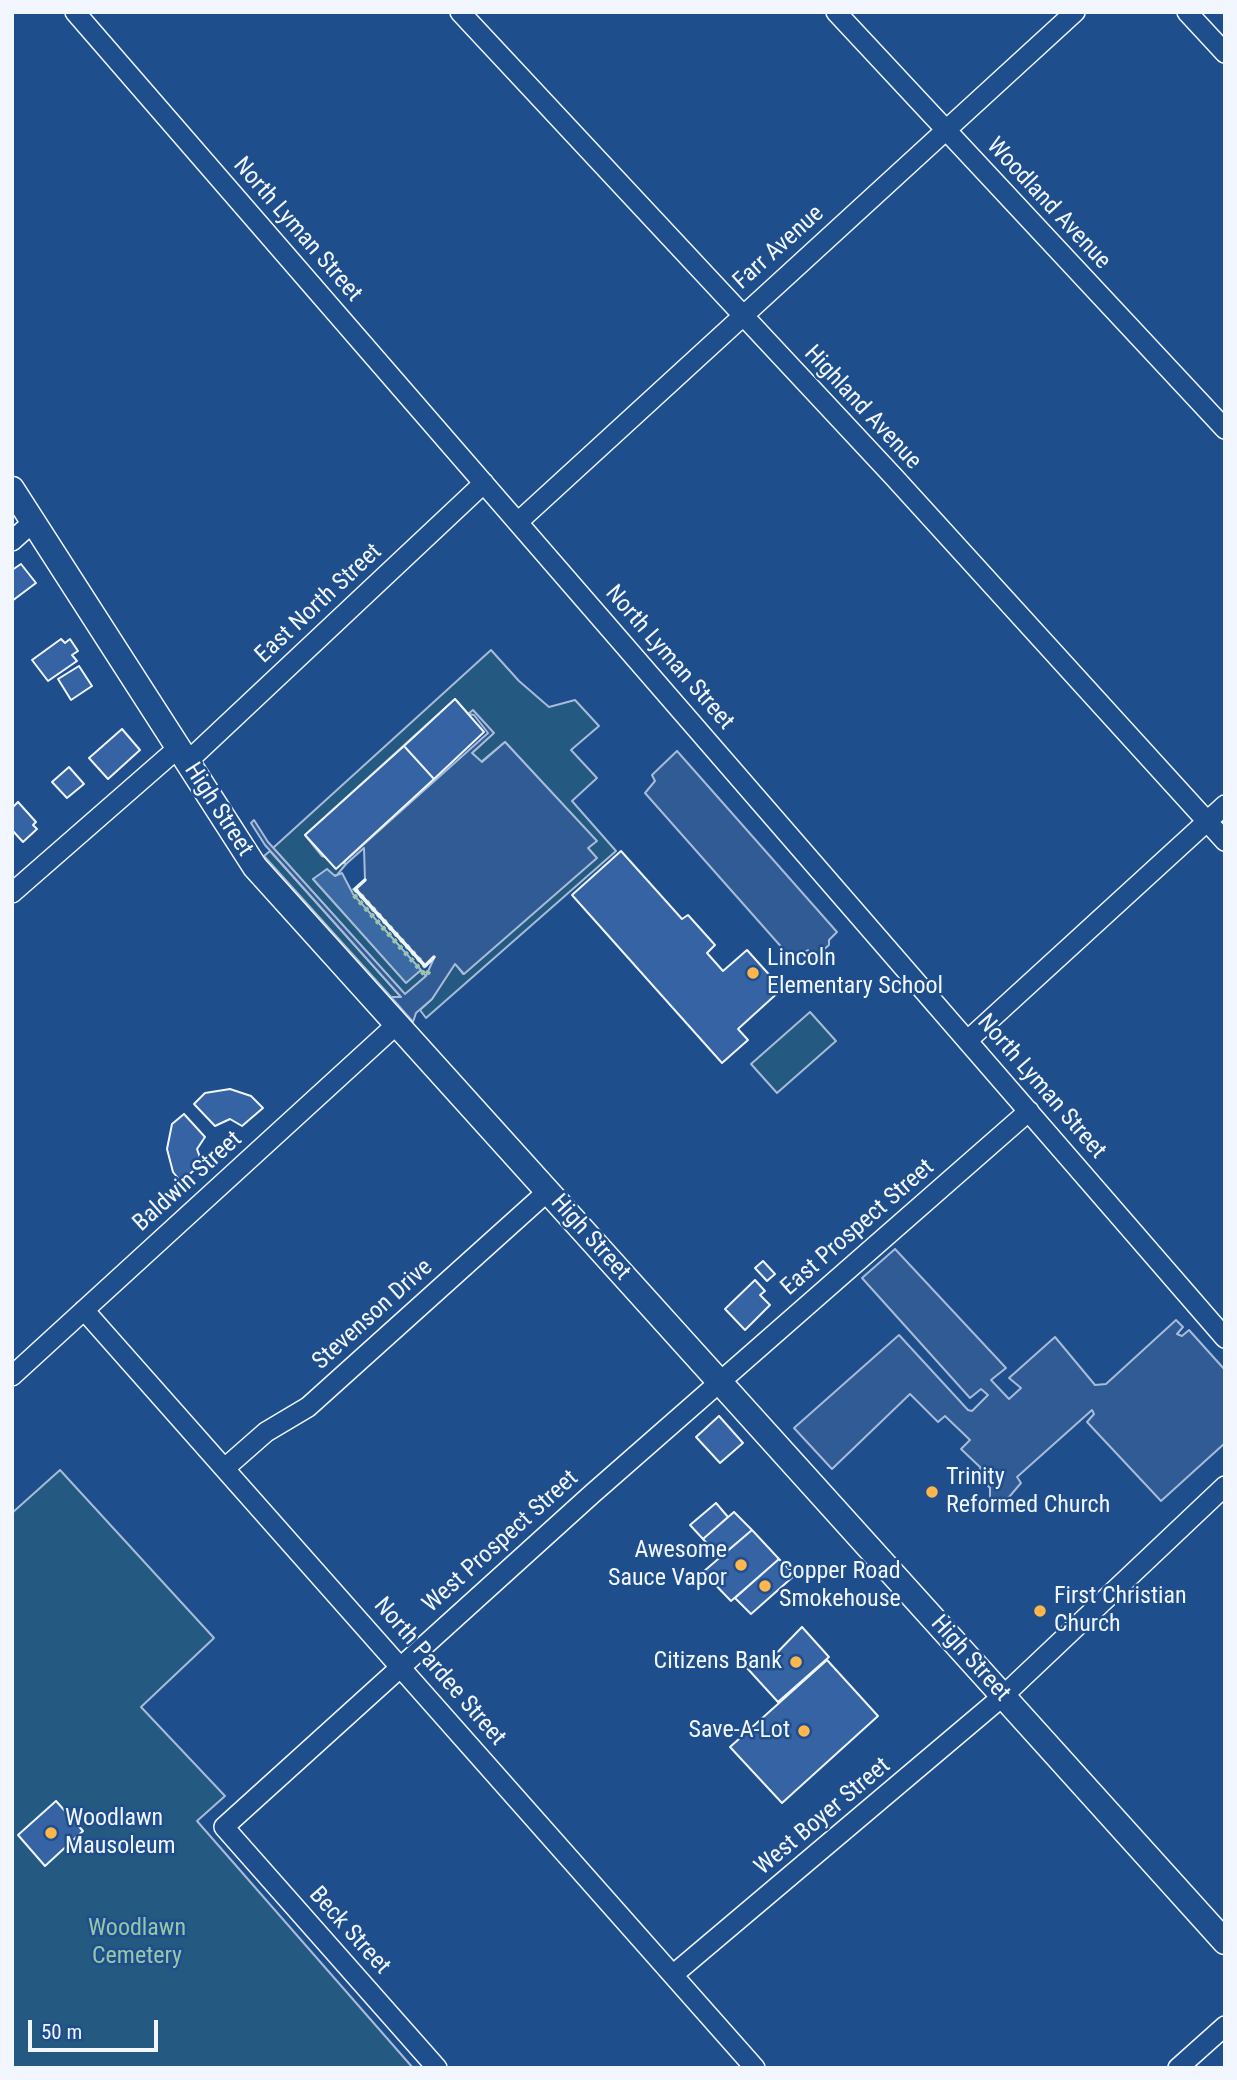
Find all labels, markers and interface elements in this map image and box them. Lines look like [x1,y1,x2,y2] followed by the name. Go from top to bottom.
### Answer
[980,132,1116,276] street label: Woodland Avenue
[226,152,368,308] street label: North Lyman Street
[728,200,830,296] street label: Farr Avenue
[797,340,927,476] street label: Highland Avenue
[250,538,388,670] street label: East North Street
[598,580,740,736] street label: North Lyman Street
[177,758,259,862] street label: High Street
[767,945,943,1001] place label: Lincoln Elementary School
[745,965,761,981] marker: Lincoln Elementary School
[970,1009,1112,1165] street label: North Lyman Street
[128,1126,248,1238] street label: Baldwin Street
[776,1154,940,1302] street label: East Prospect Street
[544,1189,636,1287] street label: High Street
[307,1254,439,1376] street label: Stevenson Drive
[946,1464,1110,1520] place label: Trinity Reformed Church
[417,1465,585,1619] street label: West Prospect Street
[924,1484,940,1500] marker: Trinity Reformed Church
[608,1537,727,1593] place label: Awesome Sauce Vapor
[733,1557,749,1573] marker: Awesome Sauce Vapor
[779,1558,901,1614] place label: Copper Road Smokehouse
[757,1578,773,1594] marker: Copper Road Smokehouse
[1054,1583,1187,1639] place label: First Christian Church
[367,1592,511,1752] street label: North Pardee Street
[1032,1603,1048,1619] marker: First Christian Church
[924,1610,1016,1708] street label: High Street
[654,1648,782,1676] place label: Citizens Bank
[788,1654,804,1670] marker: Citizens Bank
[689,1717,790,1745] place label: Save-A-Lot
[796,1723,812,1739] marker: Save-A-Lot
[749,1752,897,1882] street label: West Boyer Street
[65,1805,176,1861] place label: Woodlawn Mausoleum
[43,1825,59,1841] marker: Woodlawn Mausoleum
[302,1881,396,1981] street label: Beck Street
[88,1915,186,1971] park label: Woodlawn Cemetery
[32,2007,161,2050] scale bar
[41,2020,82,2044] text: 50 m

